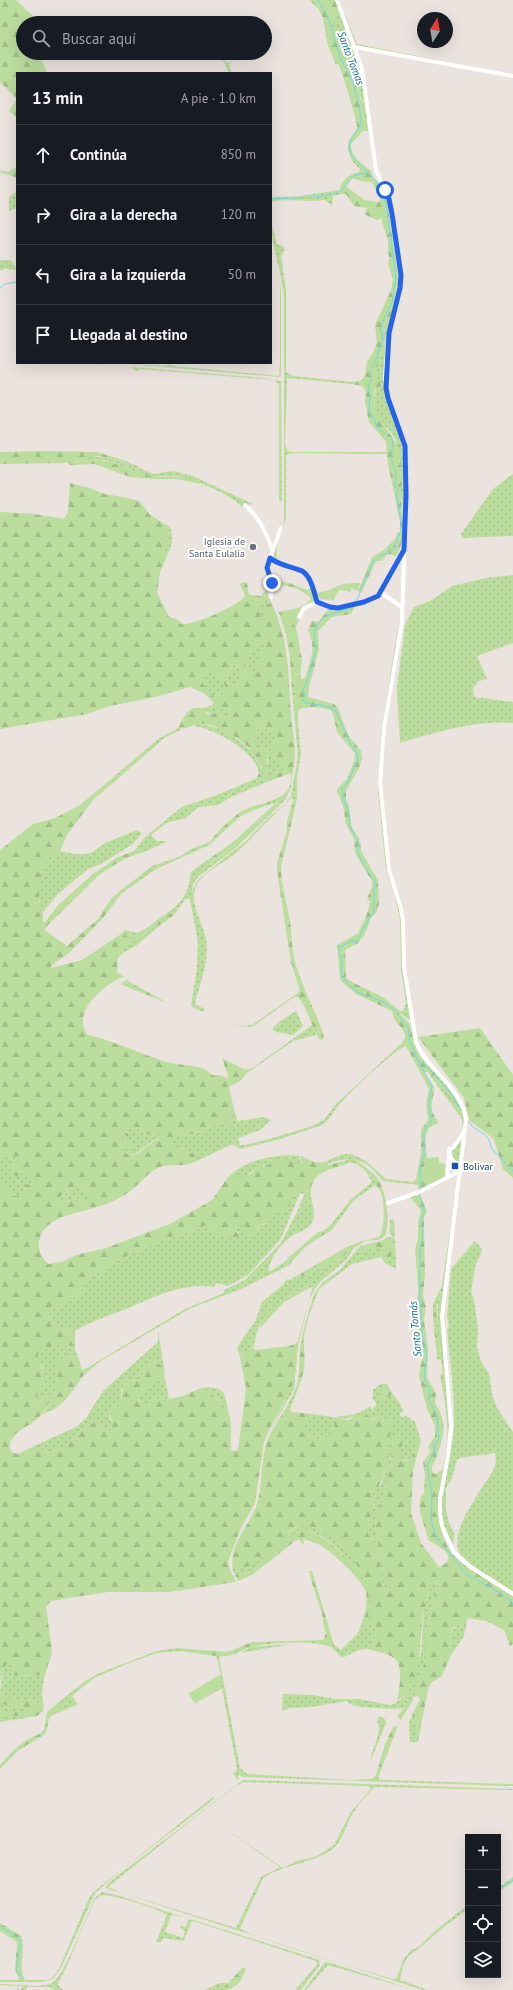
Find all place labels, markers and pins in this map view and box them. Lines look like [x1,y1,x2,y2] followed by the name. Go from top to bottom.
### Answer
[189,535,245,560] place label: Iglesia de Santa Eulalia
[248,542,258,552] marker: Iglesia de Santa Eulalia
[463,1160,494,1173] place label: Bolivar
[450,1161,460,1171] marker: Bolivar

